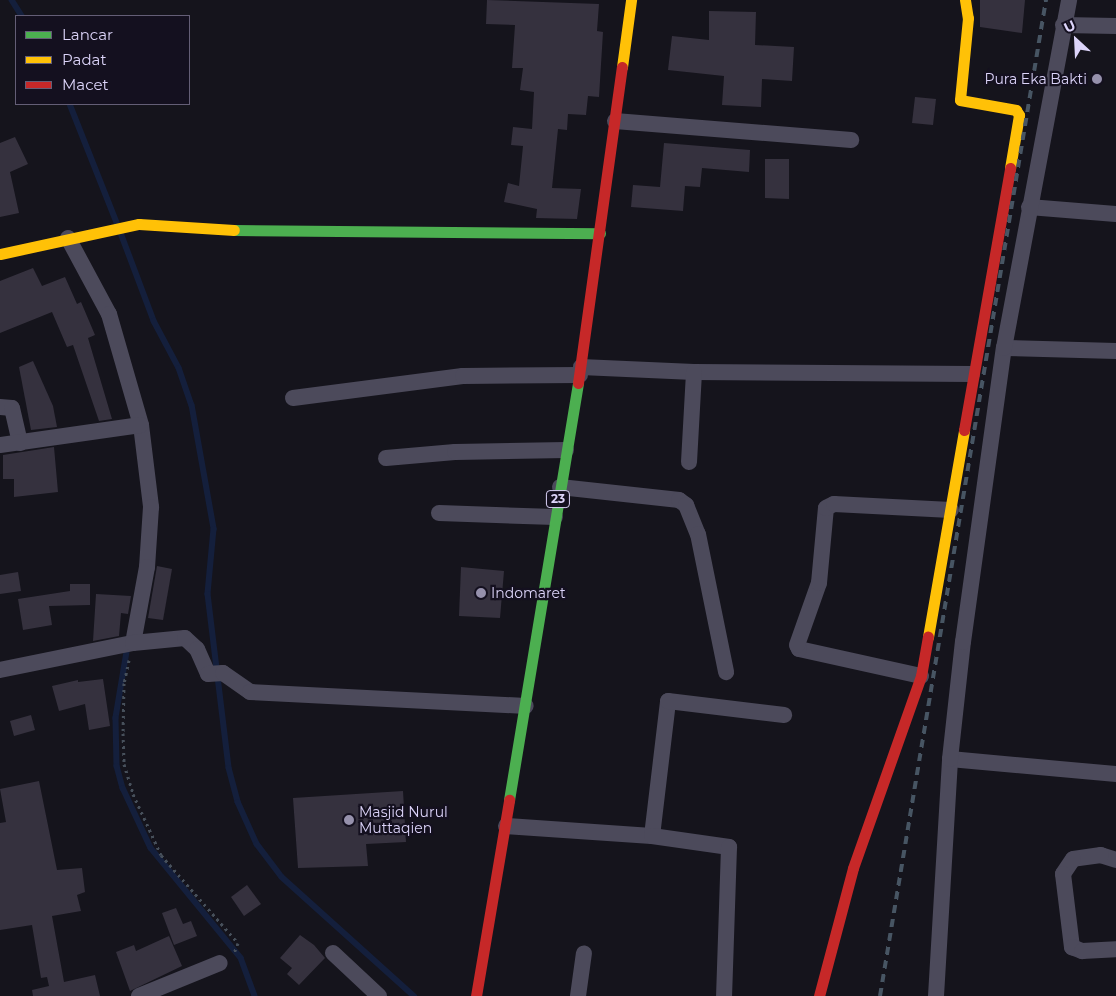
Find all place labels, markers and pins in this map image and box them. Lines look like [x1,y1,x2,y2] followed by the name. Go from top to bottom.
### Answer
[984,71,1087,87] place label: Pura Eka Bakti
[1091,73,1103,85] marker: Pura Eka Bakti
[491,585,566,601] place label: Indomaret
[475,587,487,599] marker: Indomaret
[359,804,448,836] place label: Masjid Nurul Muttaqien
[343,814,355,826] marker: Masjid Nurul Muttaqien

